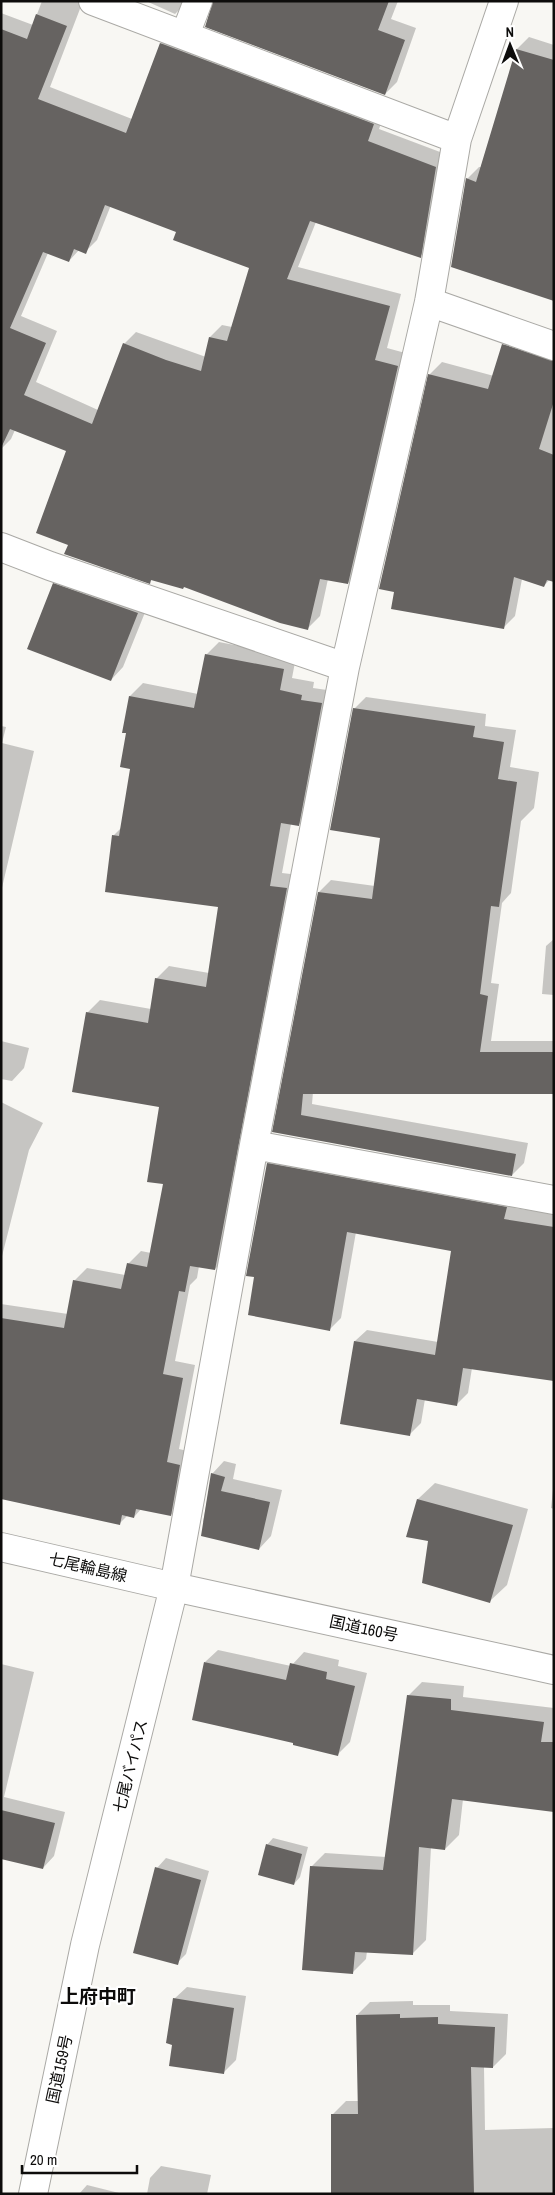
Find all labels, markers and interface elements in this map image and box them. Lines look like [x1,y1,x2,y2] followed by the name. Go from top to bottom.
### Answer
[485,20,535,70] north arrow
[505,23,514,41] text: N
[47,1547,129,1587] street label: 七尾輪島線
[328,1610,400,1646] street label: 国道160号
[108,1717,152,1815] street label: 七尾バイパス
[60,1983,136,2009] district label: 上府中町
[41,2033,77,2105] street label: 国道159号
[22,2142,138,2174] scale bar
[30,2149,57,2170] text: 20 m

